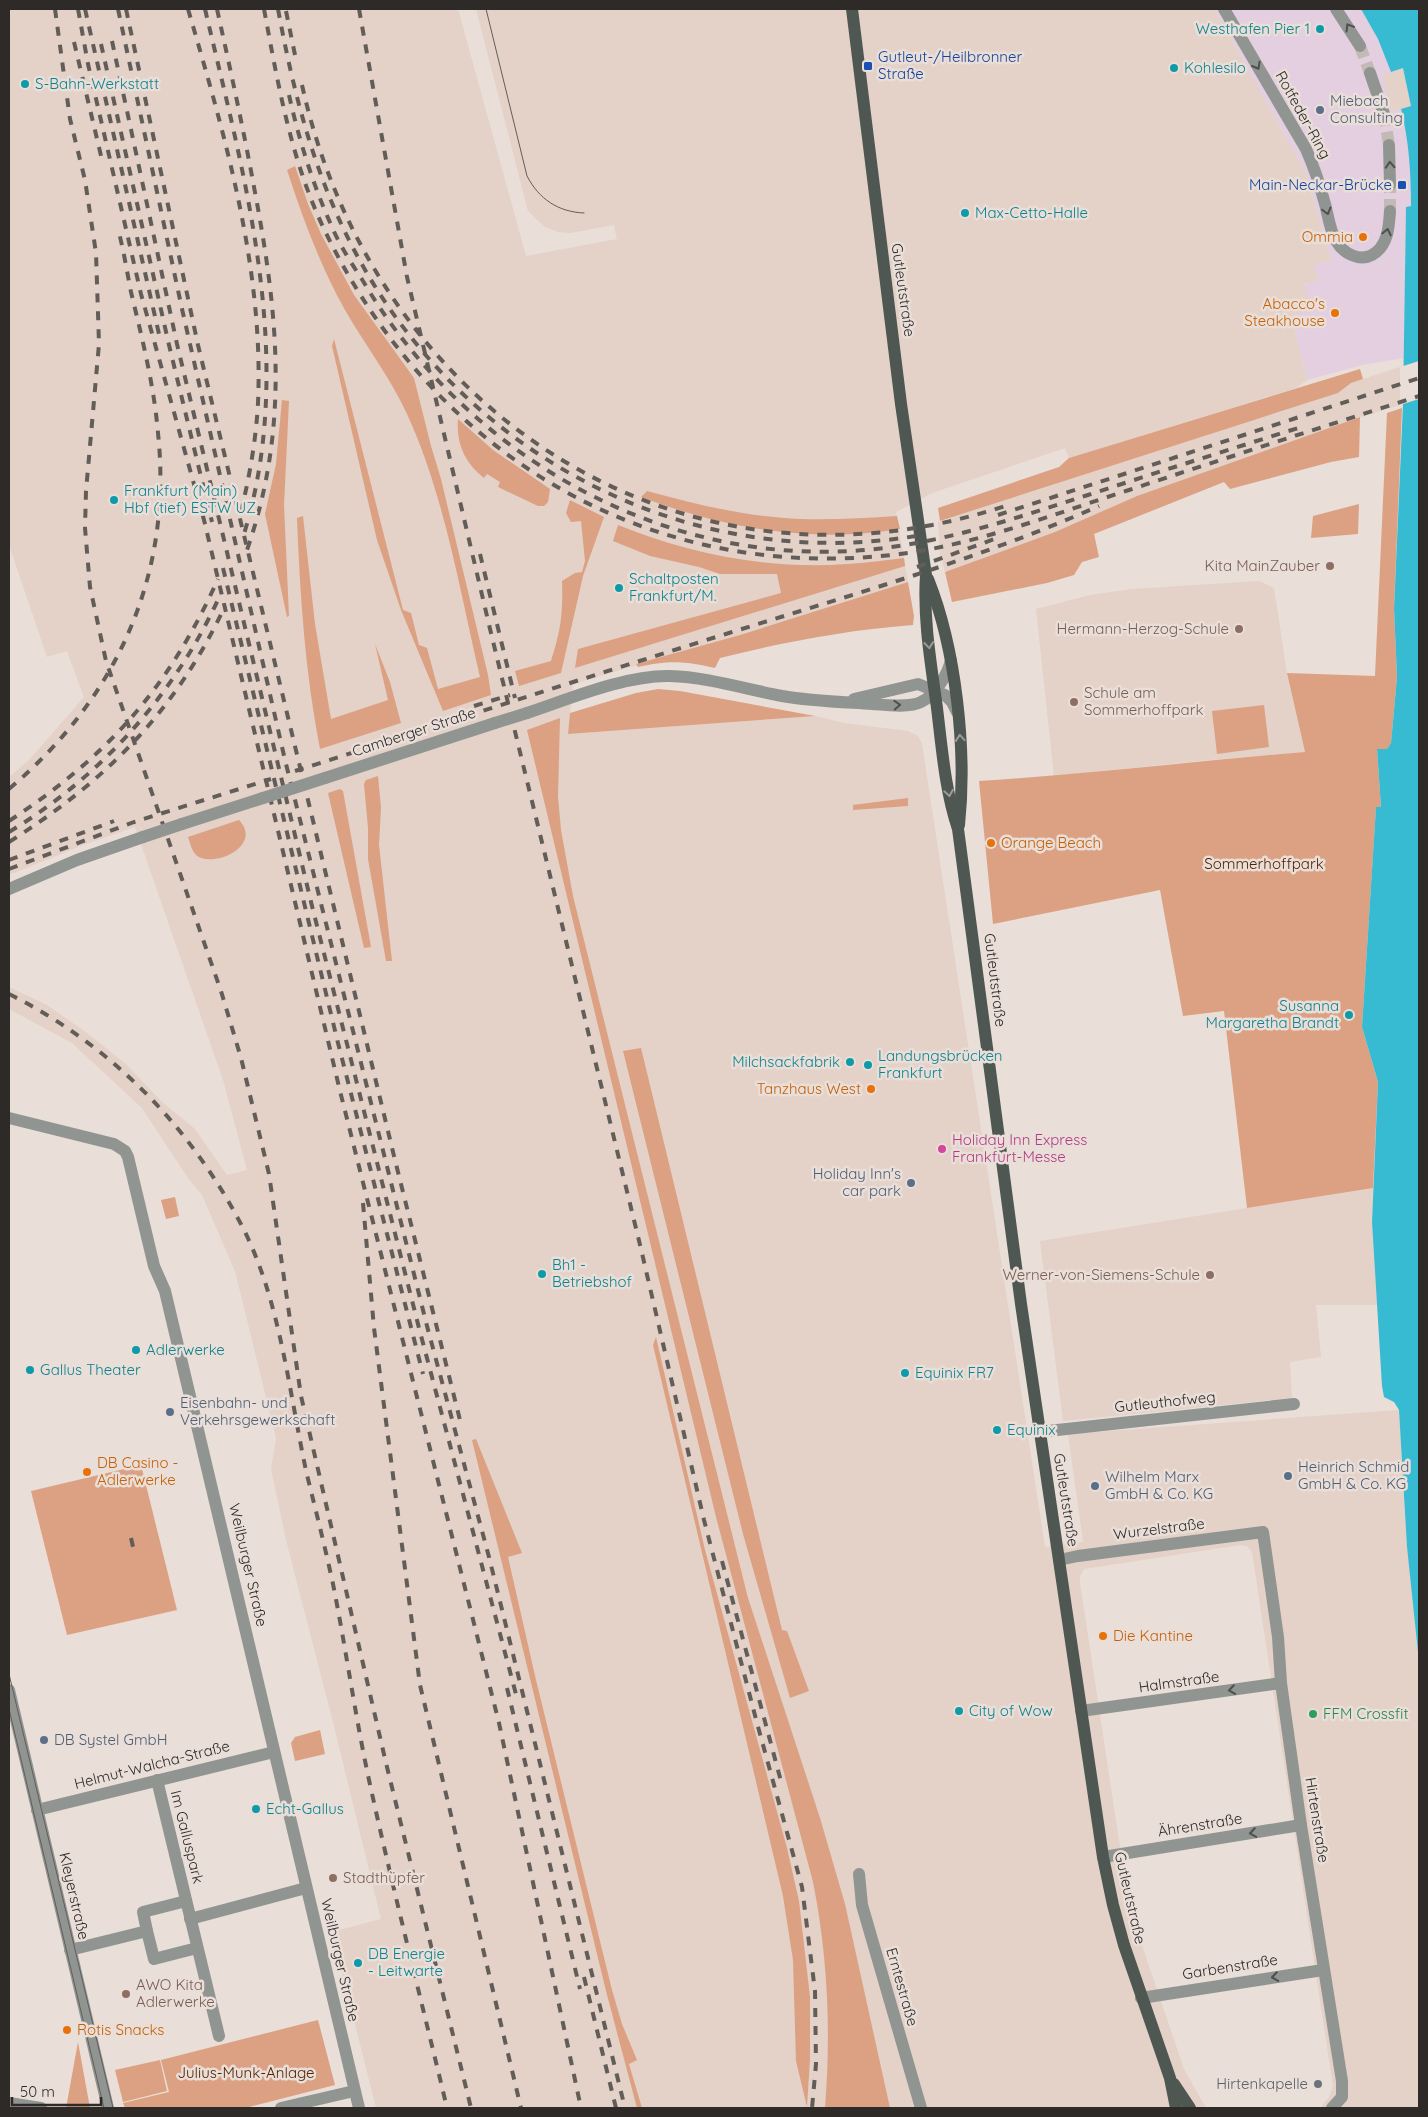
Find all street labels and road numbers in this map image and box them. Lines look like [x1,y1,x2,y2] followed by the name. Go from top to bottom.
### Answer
[1271,67,1335,162] street label: Rotfeder-Ring
[888,242,919,338] street label: Gutleutstraße
[350,703,478,760] street label: Camberger Straße
[980,932,1011,1028] street label: Gutleutstraße
[1113,1387,1216,1416] street label: Gutleuthofweg
[1050,1452,1083,1548] street label: Gutleutstraße
[225,1501,272,1628] street label: Weilburger Straße
[1112,1513,1206,1544] street label: Wurzelstraße
[1137,1666,1221,1697] street label: Halmstraße
[72,1736,232,1793] street label: Helmut-Walcha-Straße
[1301,1776,1334,1864] street label: Hirtenstraße
[167,1788,208,1886] street label: Im Galluspark
[1156,1808,1243,1841] street label: Ährenstraße
[55,1850,94,1941] street label: Kleyerstraße
[1111,1850,1150,1946] street label: Gutleutstraße
[317,1896,364,2023] street label: Weilburger Straße
[882,1945,923,2028] street label: Erntestraße
[1181,1950,1279,1983] street label: Garbenstraße

